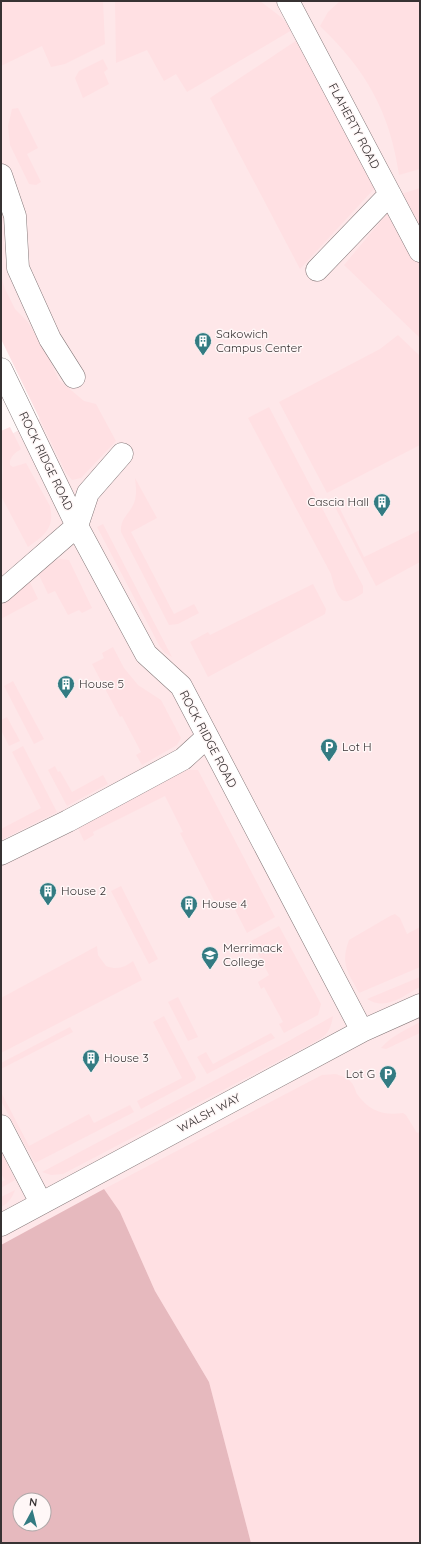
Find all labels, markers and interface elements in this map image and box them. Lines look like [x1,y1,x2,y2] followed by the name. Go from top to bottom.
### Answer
[326,80,384,172] street label: FLAHERTY ROAD
[216,326,302,355] place label: Sakowich Campus Center
[193,331,213,356] building icon: Sakowich Campus Center
[16,409,77,513] street label: ROCK RIDGE ROAD
[372,492,392,517] building icon: Cascia Hall
[307,494,369,509] place label: Cascia Hall
[56,674,76,699] building icon: House 5
[79,676,124,691] place label: House 5
[176,688,241,790] street label: ROCK RIDGE ROAD
[319,737,339,762] parking icon: Lot H
[342,739,372,754] place label: Lot H
[38,881,58,906] building icon: House 2
[61,883,106,898] place label: House 2
[179,894,199,919] building icon: House 4
[202,896,247,911] place label: House 4
[223,940,282,969] place label: Merrimack College
[200,945,220,970] school or university icon: Merrimack College
[81,1048,101,1073] building icon: House 3
[104,1050,149,1065] place label: House 3
[378,1064,398,1089] parking icon: Lot G
[346,1066,375,1081] place label: Lot G
[175,1090,243,1135] street label: WALSH WAY
[12,1492,52,1532] north arrow
[28,1495,38,1510] text: N

